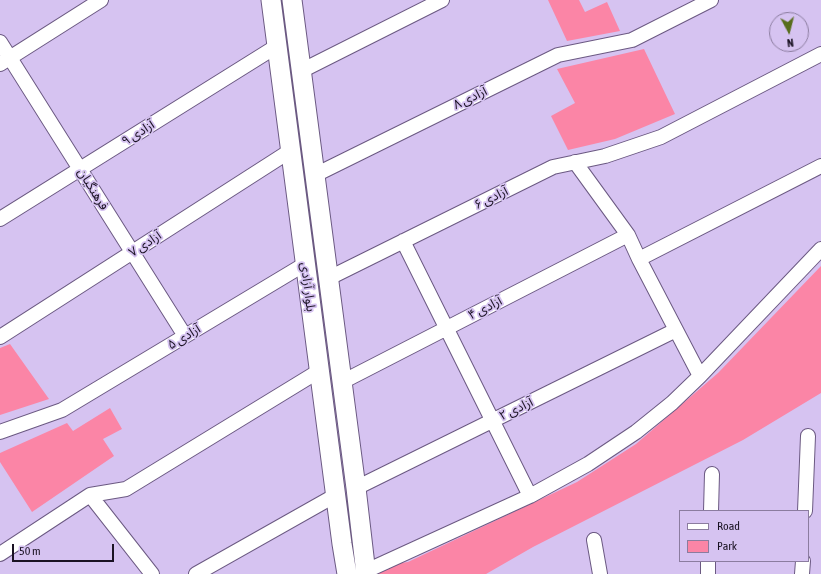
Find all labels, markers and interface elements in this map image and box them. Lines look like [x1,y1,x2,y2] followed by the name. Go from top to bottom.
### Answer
[769,12,809,52] north arrow
[786,37,794,49] text: N
[450,83,490,113] street label: آزادی ۸
[119,117,157,149] street label: آزادی ۹
[74,165,112,213] street label: فرهنگیان
[471,183,511,213] street label: آزادی ۶
[126,228,164,260] street label: آزادی ۷
[297,261,319,313] street label: بلوار آزادی
[465,293,505,323] street label: آزادی ۴
[165,321,203,353] street label: آزادی ۵
[496,394,536,424] street label: آزادی ۲
[679,510,809,562] legend
[717,519,740,533] text: Road
[14,536,116,562] scale bar
[717,539,737,553] text: Park
[19,544,41,558] text: 50 m

